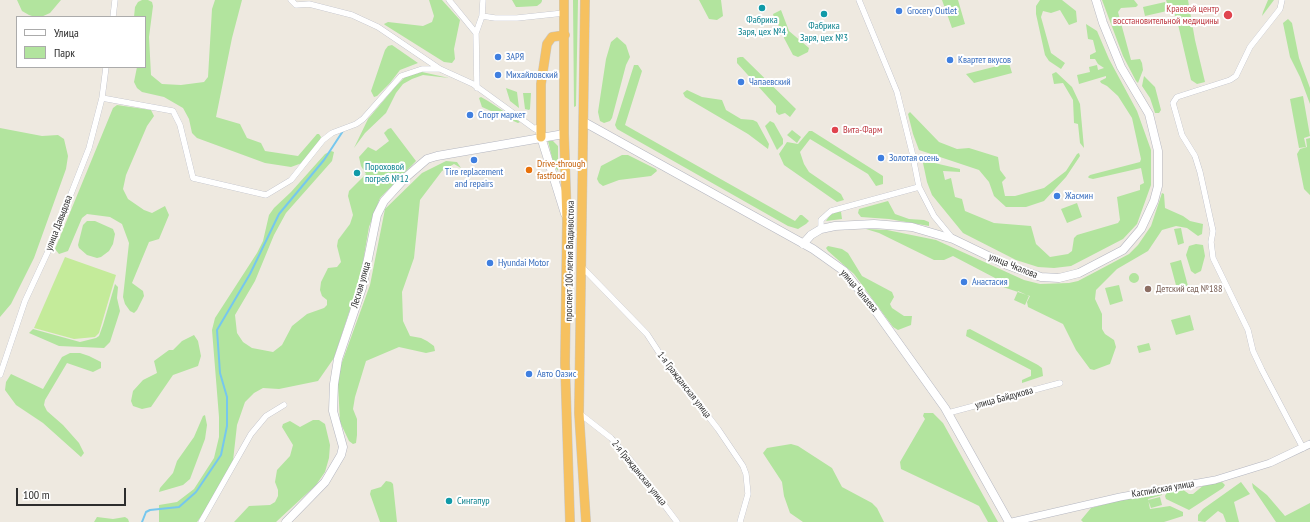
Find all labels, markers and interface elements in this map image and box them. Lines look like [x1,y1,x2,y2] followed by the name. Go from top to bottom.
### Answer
[757,3,767,13] marker: Фабрика Заря, цех №4
[1113,3,1219,26] place label: Краевой центр восстановительной медицины
[907,5,957,17] place label: Grocery Outlet
[894,6,904,16] marker: Grocery Outlet
[819,9,829,19] marker: Фабрика Заря, цех №3
[1222,9,1234,21] marker: Краевой центр восстановительной медицины
[738,14,786,38] place label: Фабрика Заря, цех №4
[16,16,146,68] legend
[800,20,848,44] place label: Фабрика Заря, цех №3
[54,25,79,40] text: Улица
[54,45,75,60] text: Парк
[506,51,524,63] place label: ЗАРЯ
[493,52,503,62] marker: ЗАРЯ
[958,54,1011,66] place label: Квартет вкусов
[945,55,955,65] marker: Квартет вкусов
[506,69,558,81] place label: Михайловский
[493,70,503,80] marker: Михайловский
[749,76,791,88] place label: Чапаевский
[736,77,746,87] marker: Чапаевский
[478,109,525,121] place label: Спорт маркет
[465,110,475,120] marker: Спорт маркет
[843,124,882,136] place label: Вита-Фарм
[830,125,840,135] marker: Вита-Фарм
[889,152,939,164] place label: Золотая осень
[876,153,886,163] marker: Золотая осень
[469,155,479,165] marker: Tire replacement and repairs
[537,158,585,182] place label: Drive-through fastfood
[365,161,409,184] place label: Пороховой погреб №12
[524,165,534,175] marker: Drive-through fastfood
[445,166,503,190] place label: Tire replacement and repairs
[352,168,362,178] marker: Пороховой погреб №12
[1065,190,1093,202] place label: Жасмин
[1052,191,1062,201] marker: Жасмин
[43,194,75,252] street label: улица Давыдова
[563,201,577,321] street label: проспект 100-летия Владивостока
[987,251,1039,281] street label: улица Чкалова
[498,257,549,269] place label: Hyundai Motor
[485,258,495,268] marker: Hyundai Motor
[349,261,373,309] street label: Лесная улица
[838,267,880,315] street label: улица Чапаева
[972,276,1008,288] place label: Анастасия
[959,277,969,287] marker: Анастасия
[1156,283,1223,295] place label: Детский сад №188
[1143,284,1153,294] marker: Детский сад №188
[654,350,714,420] street label: 1-я Гражданская улица
[537,368,576,380] place label: Авто Оазис
[524,369,534,379] marker: Авто Оазис
[974,384,1034,412] street label: улица Байдукова
[609,438,669,508] street label: 2-я Гражданская улица
[1131,478,1195,500] street label: Каспийская улица
[18,480,128,506] scale bar
[23,487,50,502] text: 100 m
[457,495,490,507] place label: Сингапур
[444,496,454,506] marker: Сингапур

